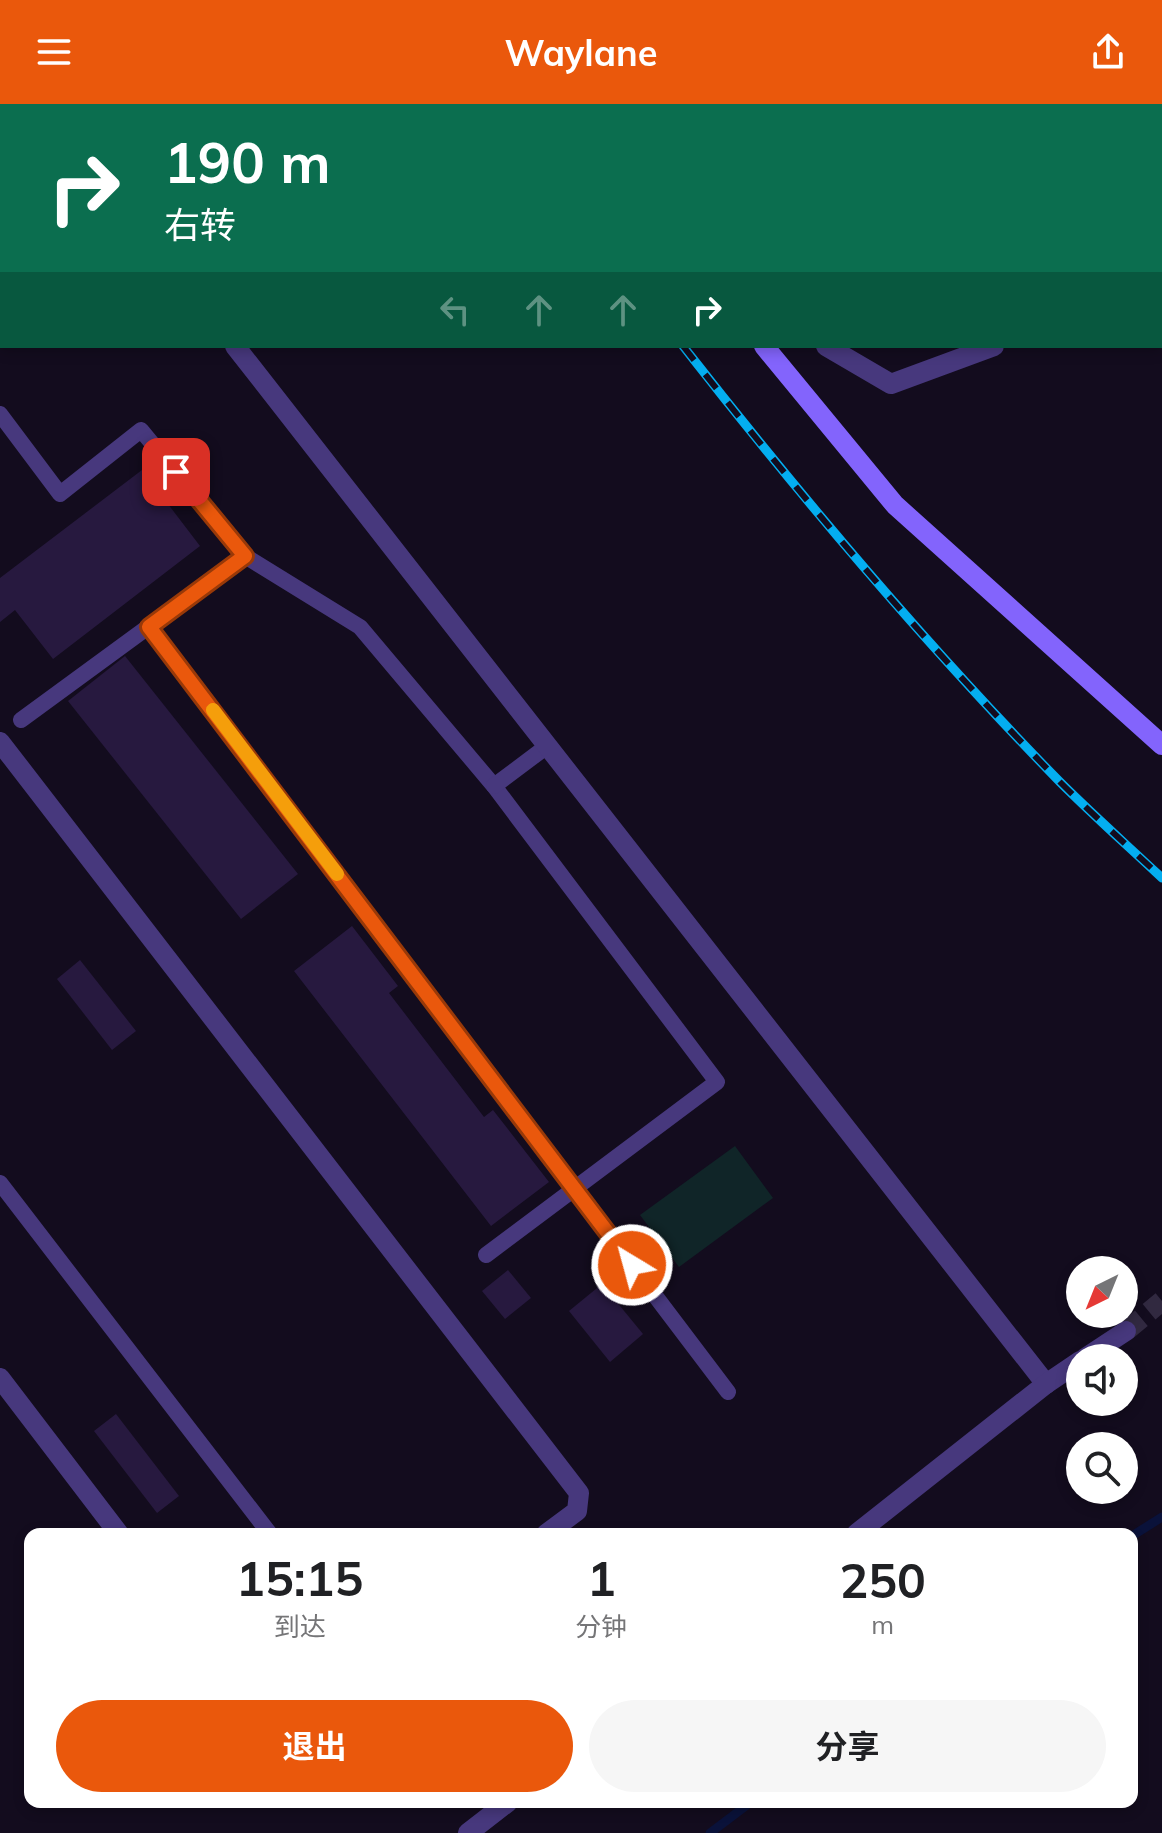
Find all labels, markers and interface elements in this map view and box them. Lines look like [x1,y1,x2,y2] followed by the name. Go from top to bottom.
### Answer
[32,30,76,74] icon: menu
[504,30,658,75] text: Waylane
[1086,30,1130,74] icon: share
[164,127,331,197] text: 190 m
[32,136,136,240] icon: right
[164,202,236,247] text: 右转
[433,288,477,332] icon: left
[517,288,561,332] icon: ahead
[601,288,645,332] icon: ahead
[685,288,729,332] icon: right
[142,438,210,506] pin
[154,450,198,494] icon: arrive
[590,1223,674,1307] position arrow
[1066,1256,1138,1328] north arrow
[1066,1256,1138,1504] map controls
[1066,1344,1138,1416] button: sound
[1066,1432,1138,1504] button: search
[236,1548,363,1608] text: 15:15
[587,1548,616,1608] text: 1
[839,1550,926,1610] text: 250
[871,1608,894,1641] text: m
[274,1610,326,1643] text: 到达
[575,1610,627,1643] text: 分钟
[56,1700,573,1792] button: 退出
[589,1700,1106,1792] button: 分享

